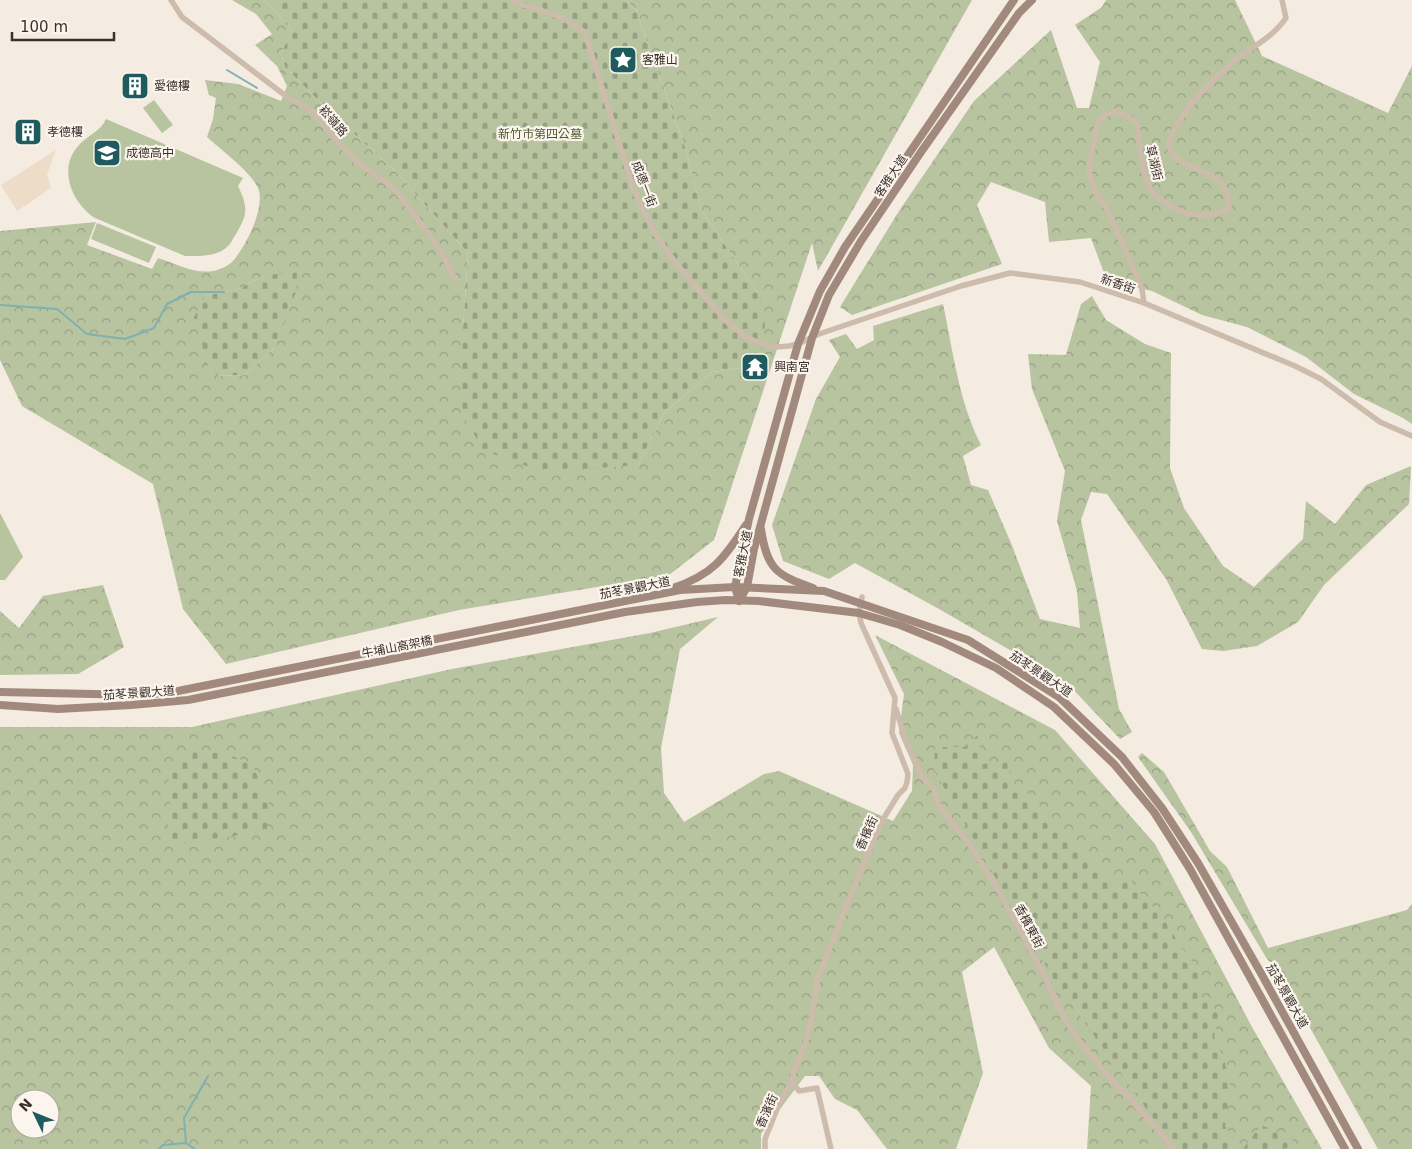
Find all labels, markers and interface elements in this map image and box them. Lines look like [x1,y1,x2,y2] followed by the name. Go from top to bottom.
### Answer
[12,10,115,42] scale bar
[20,18,68,36] text: 100 m
[608,45,638,75] place icon: 客雅山
[642,53,678,67] place label: 客雅山
[120,71,150,101] building icon: 愛德樓
[154,79,190,93] place label: 愛德樓
[316,103,350,139] street label: 崧嶺路
[13,117,43,147] building icon: 孝德樓
[47,125,83,139] place label: 孝德樓
[498,127,582,141] park label: 新竹市第四公墓
[92,138,122,168] school or university icon: 成德高中
[1143,144,1165,182] street label: 草湖街
[126,146,174,160] place label: 成德高中
[872,152,910,200] street label: 客雅大道
[629,159,659,209] street label: 成德一街
[1099,272,1137,296] street label: 新香街
[740,352,770,382] temple icon: 興南宮
[774,360,810,374] place label: 興南宮
[731,529,755,579] street label: 客雅大道
[598,574,672,602] street label: 茄苳景觀大道
[360,633,434,661] street label: 牛埔山高架橋
[1007,648,1075,700] street label: 茄苳景觀大道
[103,684,175,702] street label: 茄苳景觀大道
[853,814,881,852] street label: 香檳街
[1012,902,1046,950] street label: 香檳東街
[1263,961,1311,1031] street label: 茄苳景觀大道
[10,1089,60,1139] north arrow
[753,1092,781,1130] street label: 香濱街
[16,1095,35,1115] text: N

